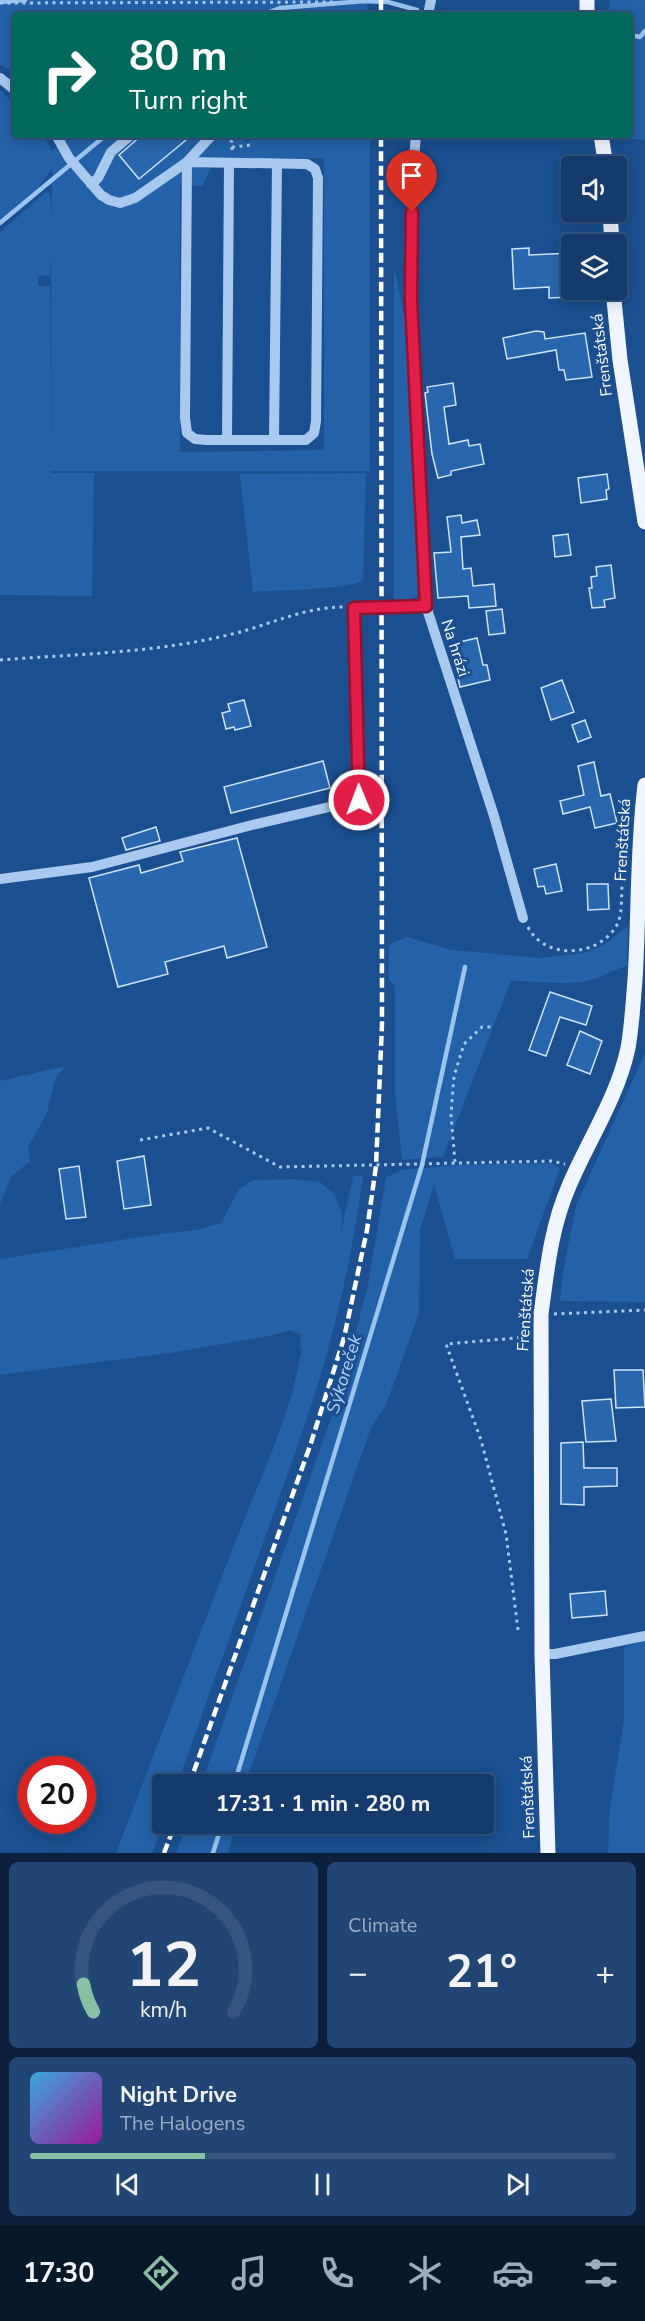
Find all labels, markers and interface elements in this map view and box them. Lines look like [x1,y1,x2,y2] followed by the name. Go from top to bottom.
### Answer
[129,28,228,85] text: 80 m
[30,36,108,114] icon: right
[129,82,247,119] text: Turn right
[386,150,437,212] pin
[561,156,627,300] map controls
[561,156,627,222] button: sound
[395,159,428,192] icon: arrive
[561,234,627,300] button: layers
[586,312,618,398] street label: Frenštátská
[435,617,475,679] street label: Na hrázi
[327,768,391,832] position arrow
[610,798,636,882] street label: Frenštátská
[512,1268,540,1352] street label: Frenštátská
[321,1331,368,1417] water label: Sýkoreček
[516,1755,540,1839] street label: Frenštátská
[18,1756,96,1834] speed limit sign: 20
[216,1789,430,1819] text: 17:31 · 1 min · 280 m
[348,1912,417,1939] text: Climate
[126,1923,201,2008] text: 12
[446,1942,517,2003] text: 21°
[348,1951,368,1996] text: −
[595,1951,615,1996] text: +
[140,1995,187,2025] text: km/h
[120,2080,237,2110] text: Night Drive
[120,2110,245,2137] text: The Halogens
[111,2168,144,2201] icon: previous
[306,2168,339,2201] icon: pause
[501,2168,534,2201] icon: next
[140,2252,182,2294] icon: directions
[228,2252,270,2294] icon: music
[316,2252,358,2294] icon: phone
[404,2252,446,2294] icon: climate
[492,2252,534,2294] icon: car
[580,2252,622,2294] icon: filters
[23,2255,94,2292] text: 17:30

